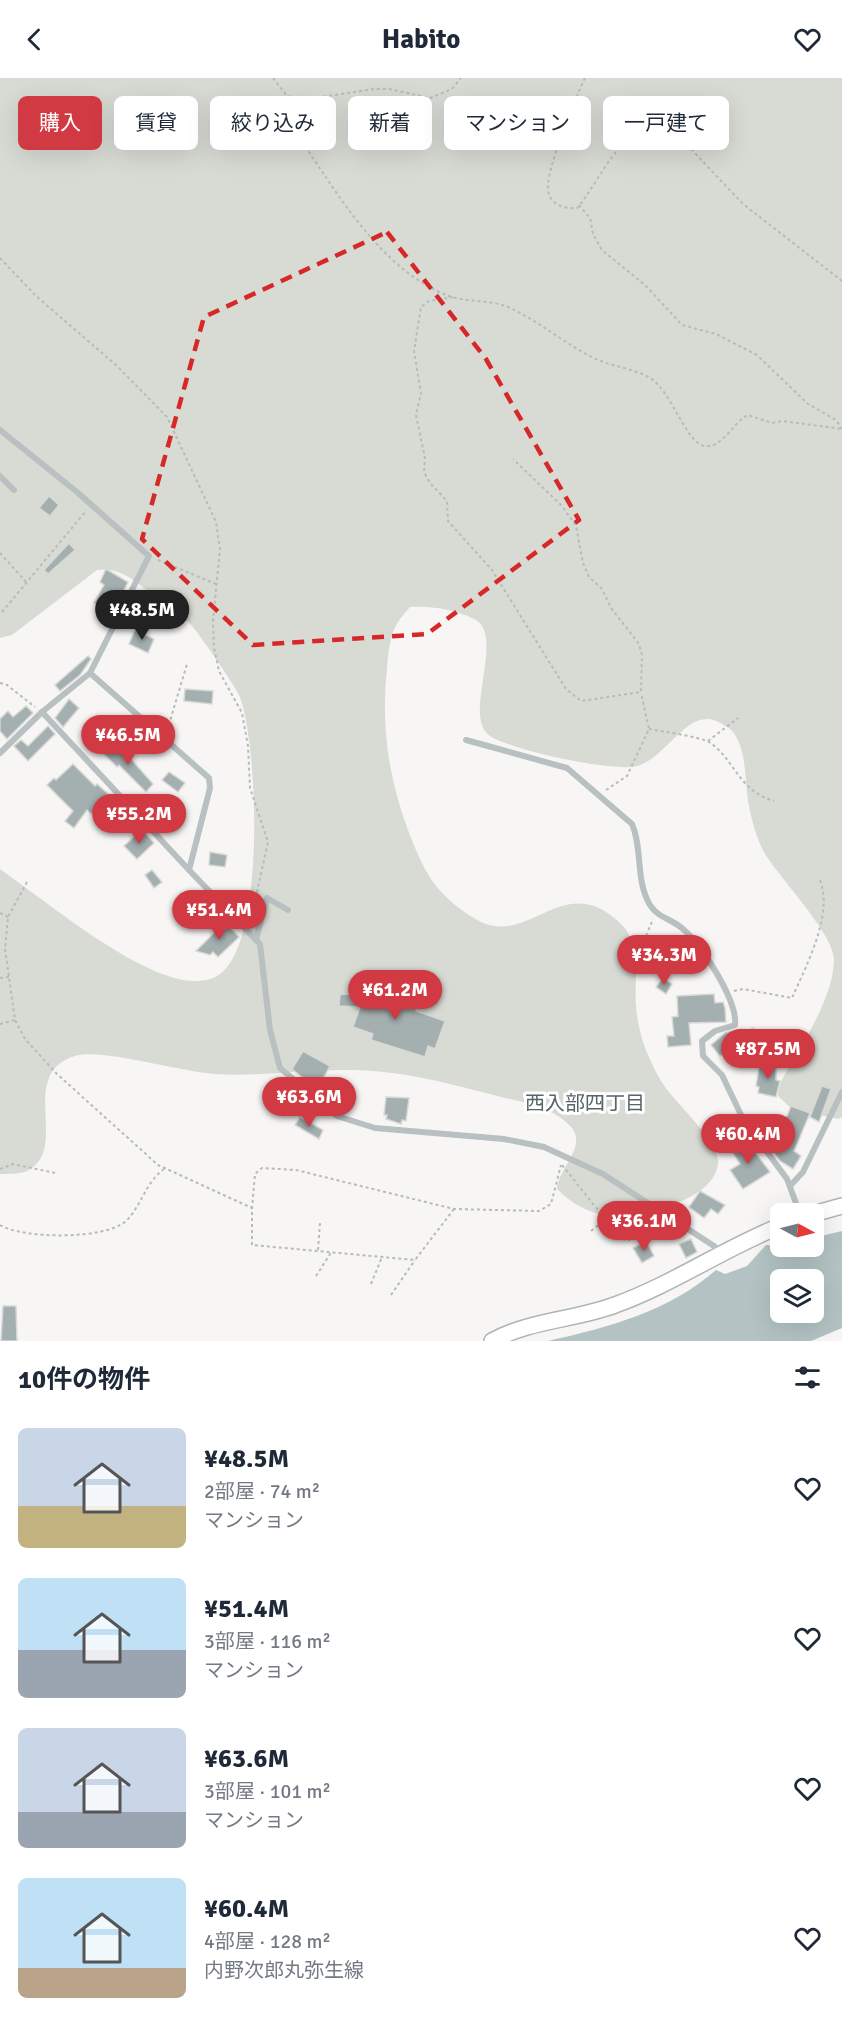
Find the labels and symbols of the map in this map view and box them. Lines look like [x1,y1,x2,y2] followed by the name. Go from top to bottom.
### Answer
[93,590,191,641] pin: ¥48.5M
[79,715,177,766] pin: ¥46.5M
[90,794,188,845] pin: ¥55.2M
[170,890,268,941] pin: ¥51.4M
[615,935,713,986] pin: ¥34.3M
[346,970,444,1021] pin: ¥61.2M
[719,1029,817,1080] pin: ¥87.5M
[260,1077,358,1128] pin: ¥63.6M
[525,1091,645,1116] district label: 西入部四丁目
[699,1114,797,1165] pin: ¥60.4M
[595,1201,693,1252] pin: ¥36.1M
[770,1203,824,1257] north arrow

